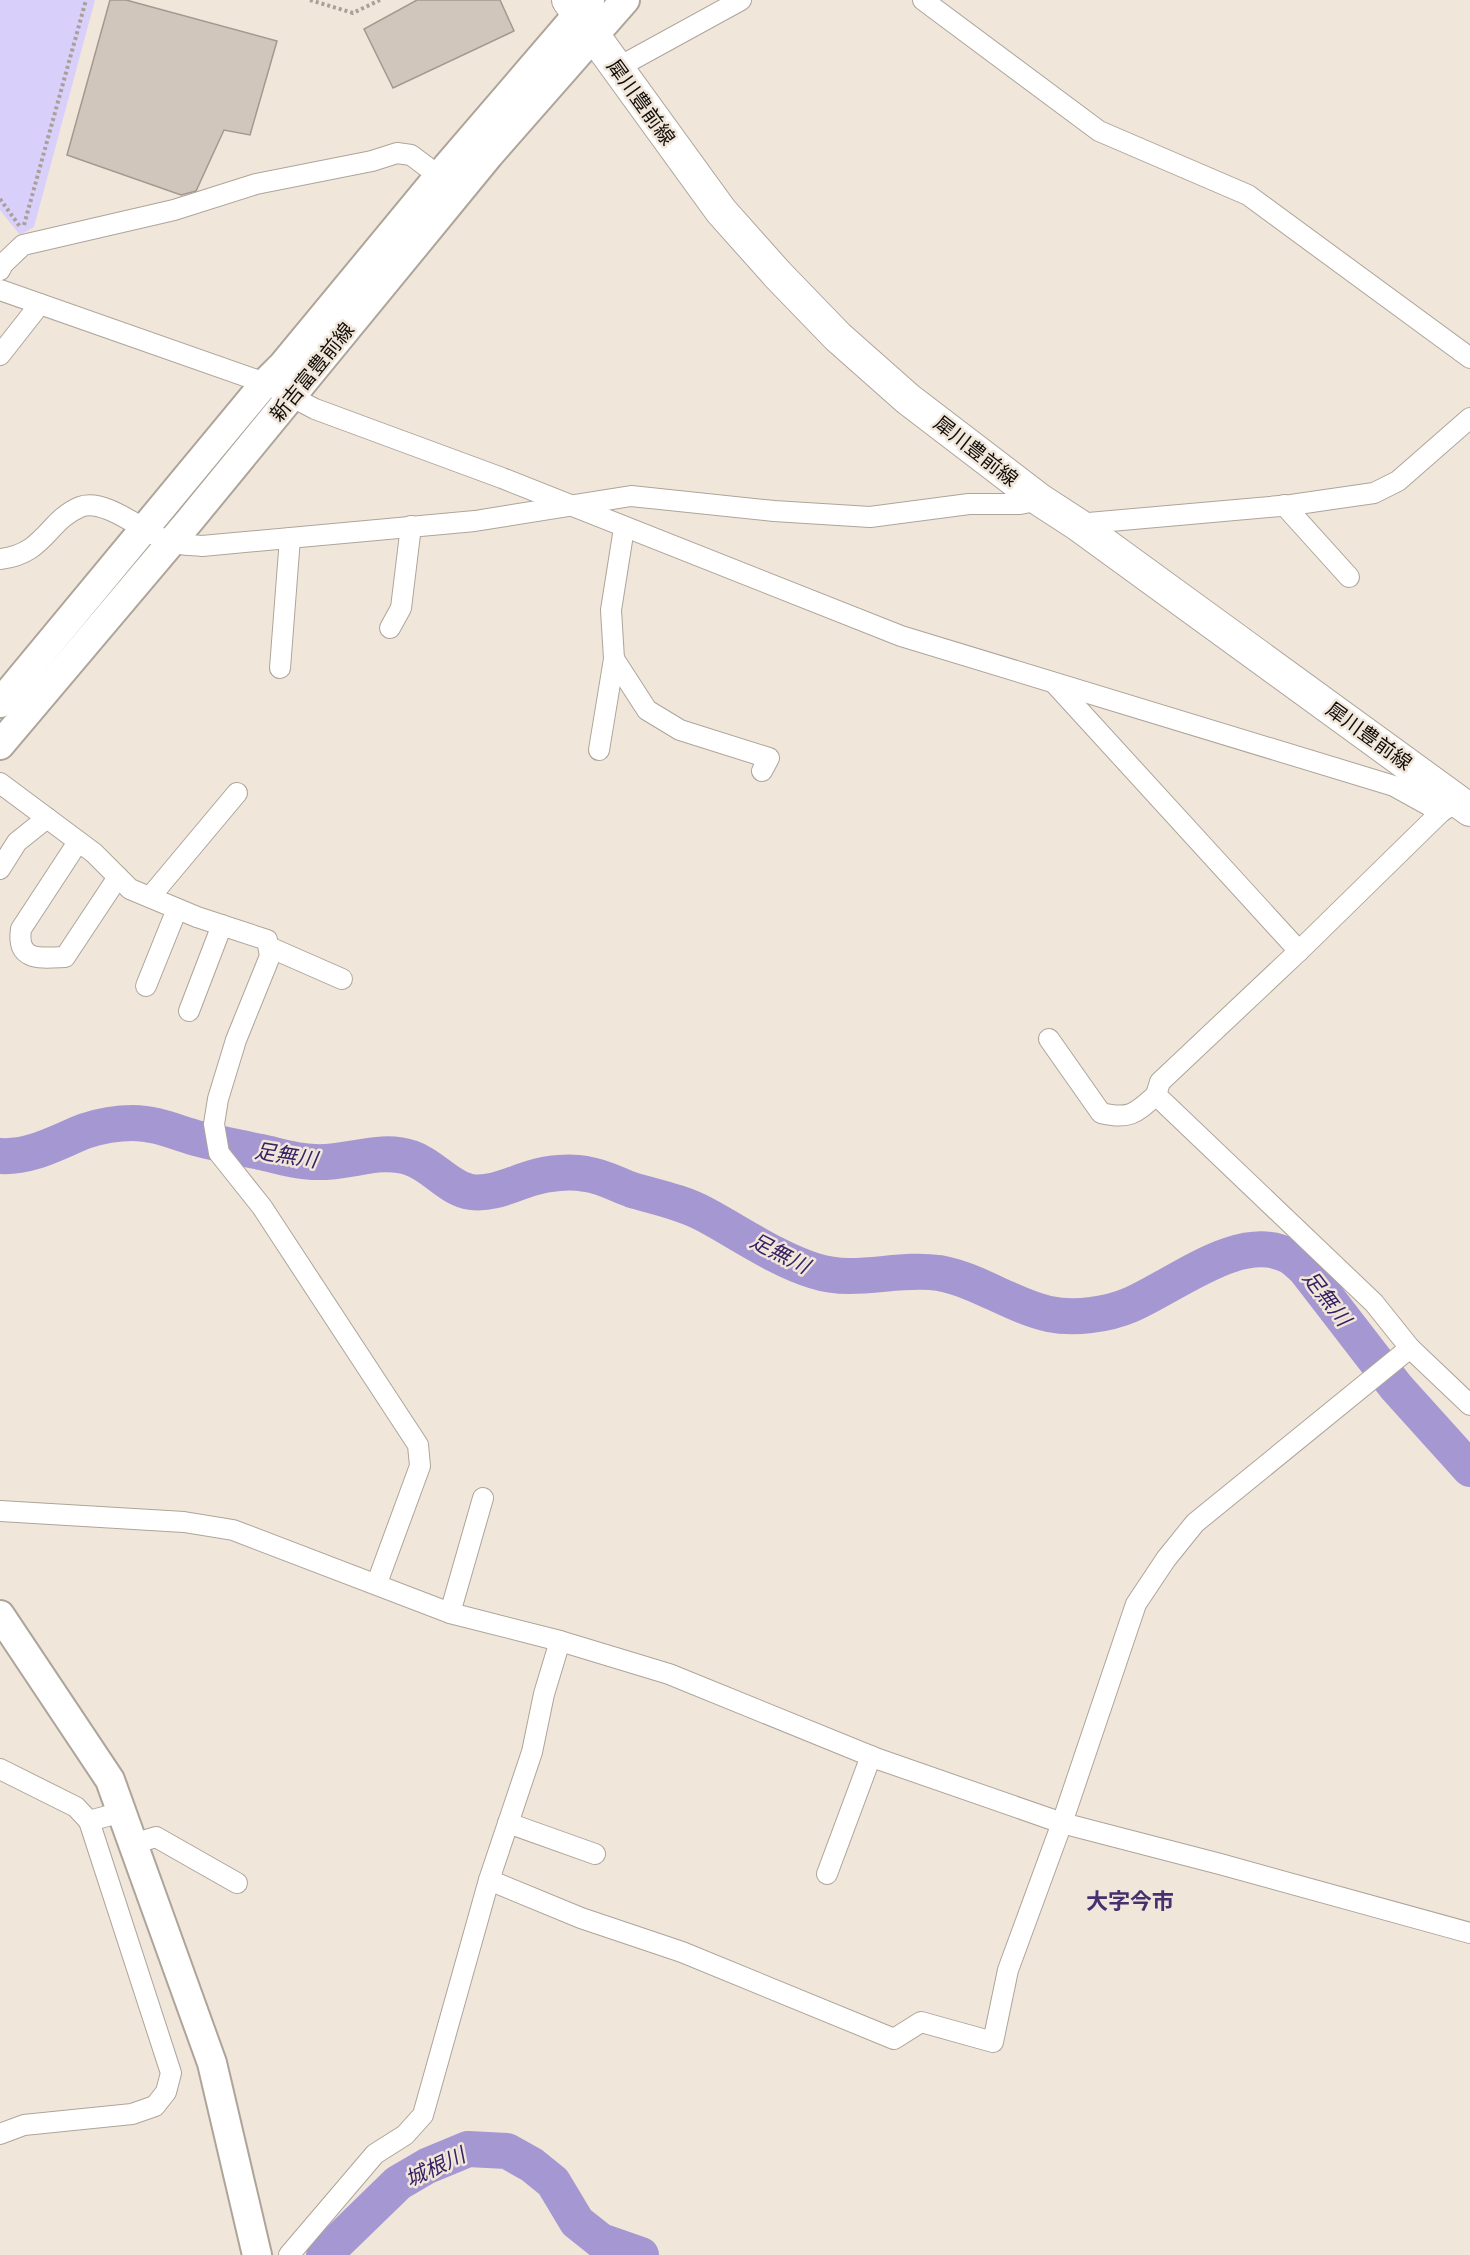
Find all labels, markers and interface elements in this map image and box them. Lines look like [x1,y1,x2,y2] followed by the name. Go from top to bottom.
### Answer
[602,54,680,150] street label: 犀川豊前線
[265,318,359,426] street label: 新吉富豊前線
[929,411,1023,491] street label: 犀川豊前線
[1321,697,1417,775] street label: 犀川豊前線
[253,1138,321,1173] water label: 足無川
[746,1228,816,1279] water label: 足無川
[1298,1265,1357,1332] water label: 足無川
[1086,1888,1174,1915] district label: 大字今市
[401,2142,471,2192] water label: 城根川

